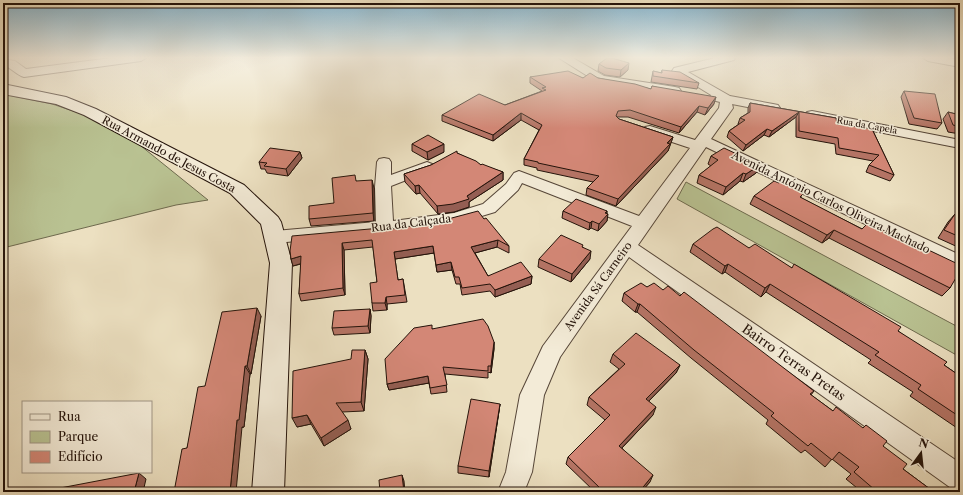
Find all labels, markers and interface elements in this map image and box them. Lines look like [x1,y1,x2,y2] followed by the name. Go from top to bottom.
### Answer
[100,113,239,195] street label: Rua Armando de Jesus Costa
[836,114,898,136] street label: Rua da Capela
[729,147,933,256] street label: Avenida António Carlos Oliveira Machado
[370,211,452,235] street label: Rua da Calçada
[560,239,635,334] street label: Avenida Sá Carneiro
[739,320,849,404] street label: Bairro Terras Pretas
[22,401,152,473] legend
[58,409,81,424] text: Rua
[58,429,99,444] text: Parque
[901,433,941,473] north arrow
[917,435,930,451] text: N
[58,449,103,464] text: Edifício

